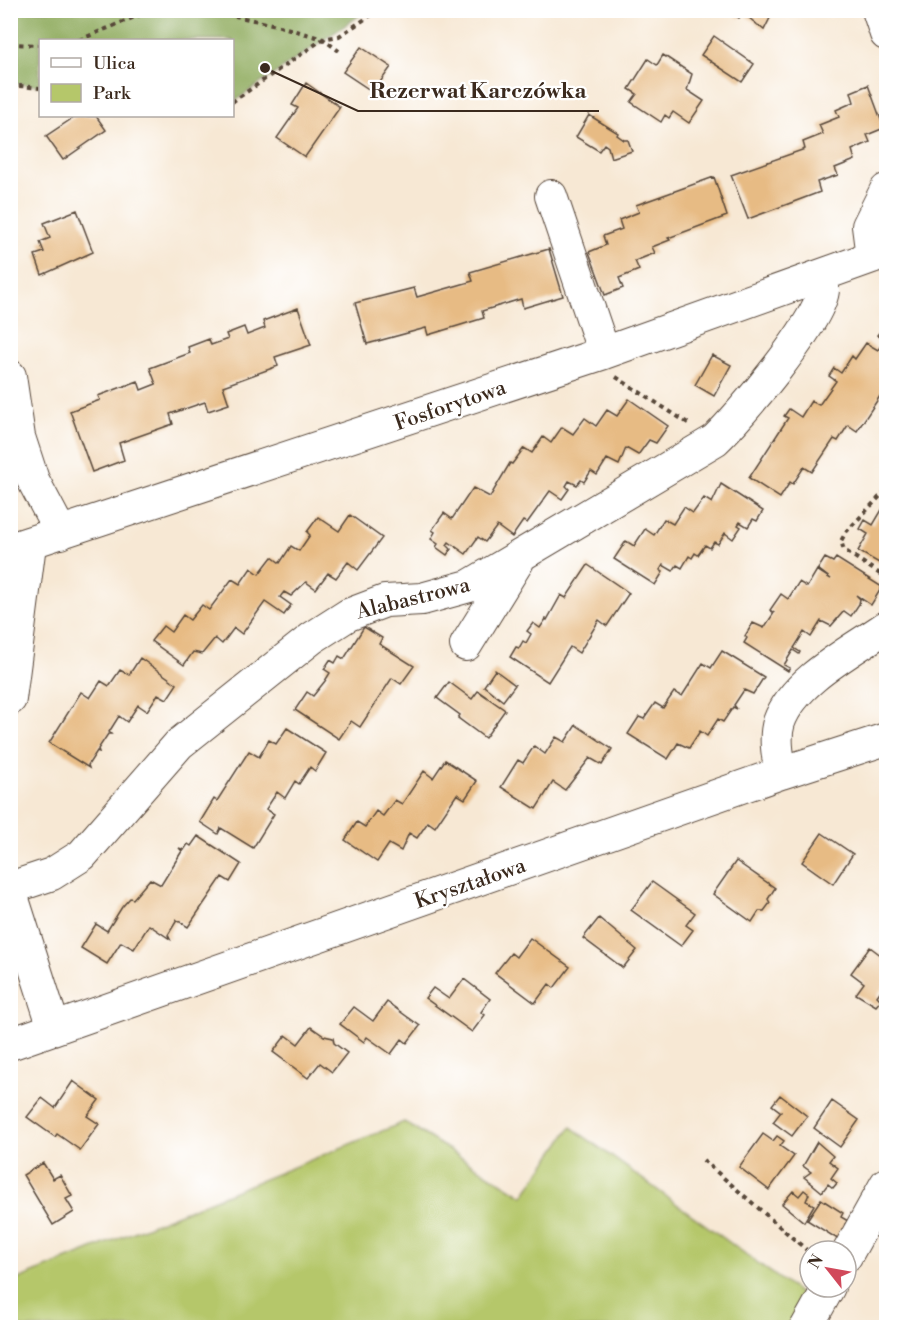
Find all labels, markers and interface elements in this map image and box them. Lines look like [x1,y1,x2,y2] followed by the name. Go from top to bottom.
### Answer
[39,39,234,117] legend
[93,52,137,75] text: Ulica
[358,71,599,111] callout: Rezerwat Karczówka
[370,78,588,105] text: Rezerwat Karczówka
[93,82,132,105] text: Park
[391,375,510,437] street label: Fosforytowa
[353,572,473,626] street label: Alabastrowa
[411,853,530,915] street label: Kryształowa
[798,1239,858,1299] north arrow
[804,1251,828,1272] text: N

